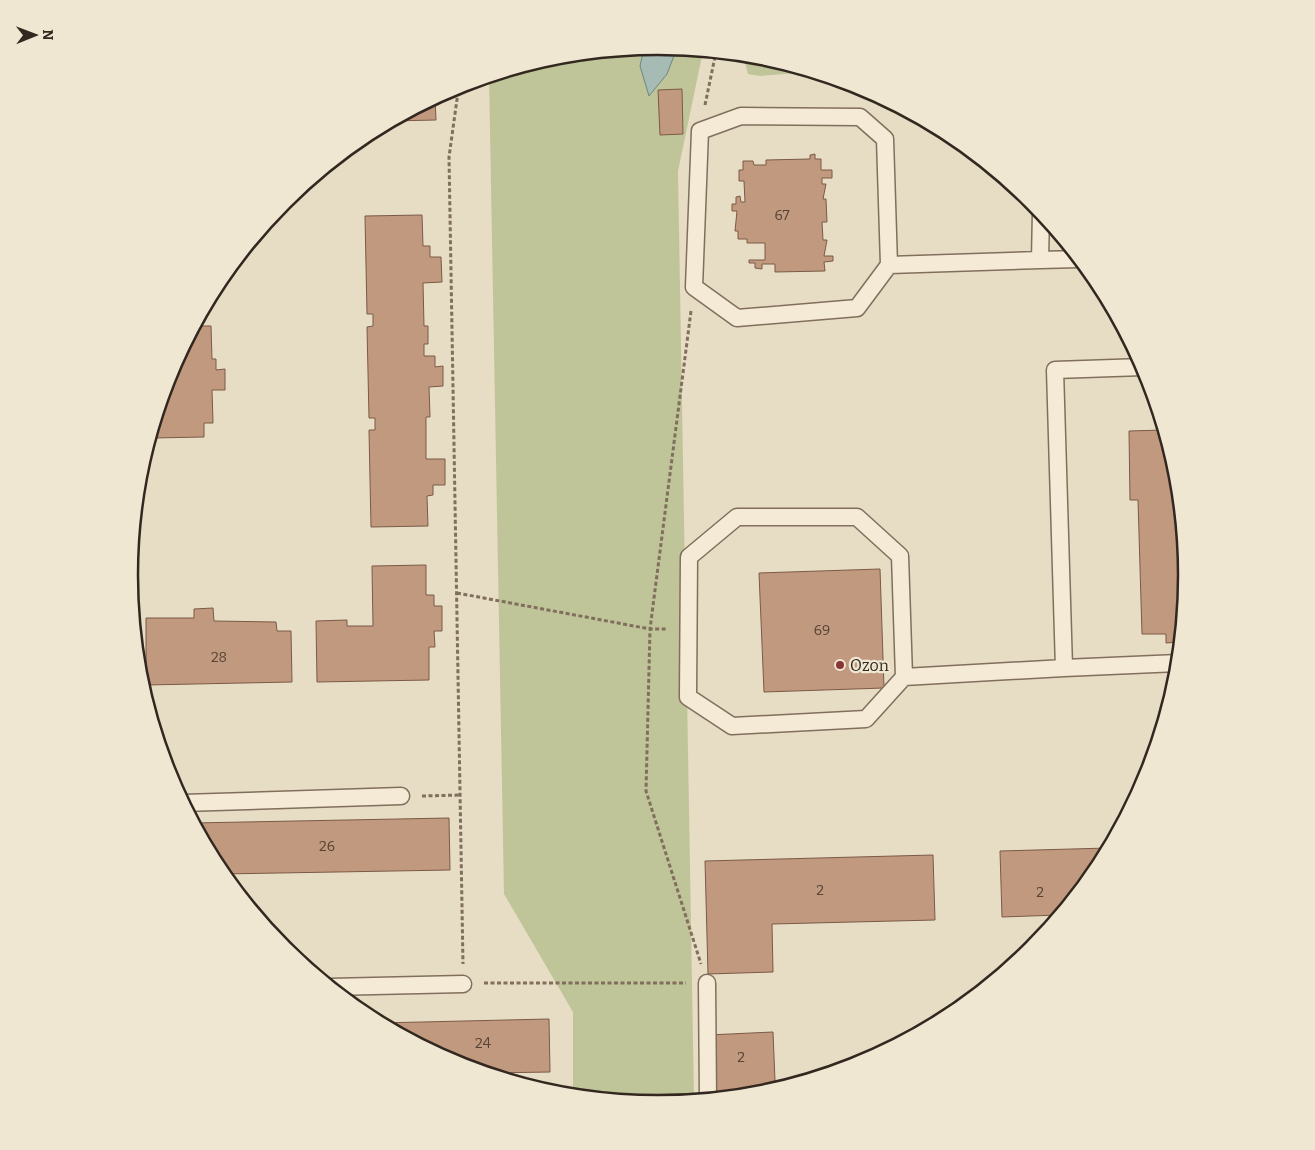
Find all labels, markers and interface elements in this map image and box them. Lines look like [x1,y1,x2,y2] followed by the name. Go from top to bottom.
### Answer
[10,10,60,60] north arrow
[39,29,56,41] text: N
[774,207,790,224] house number: 67
[814,622,830,639] house number: 69
[211,649,227,666] house number: 28
[850,656,889,675] place label: Ozon
[834,659,846,671] marker: Ozon
[319,838,335,855] house number: 26
[816,882,824,899] house number: 2
[1036,884,1044,901] house number: 2
[475,1035,491,1052] house number: 24
[737,1049,745,1066] house number: 2

